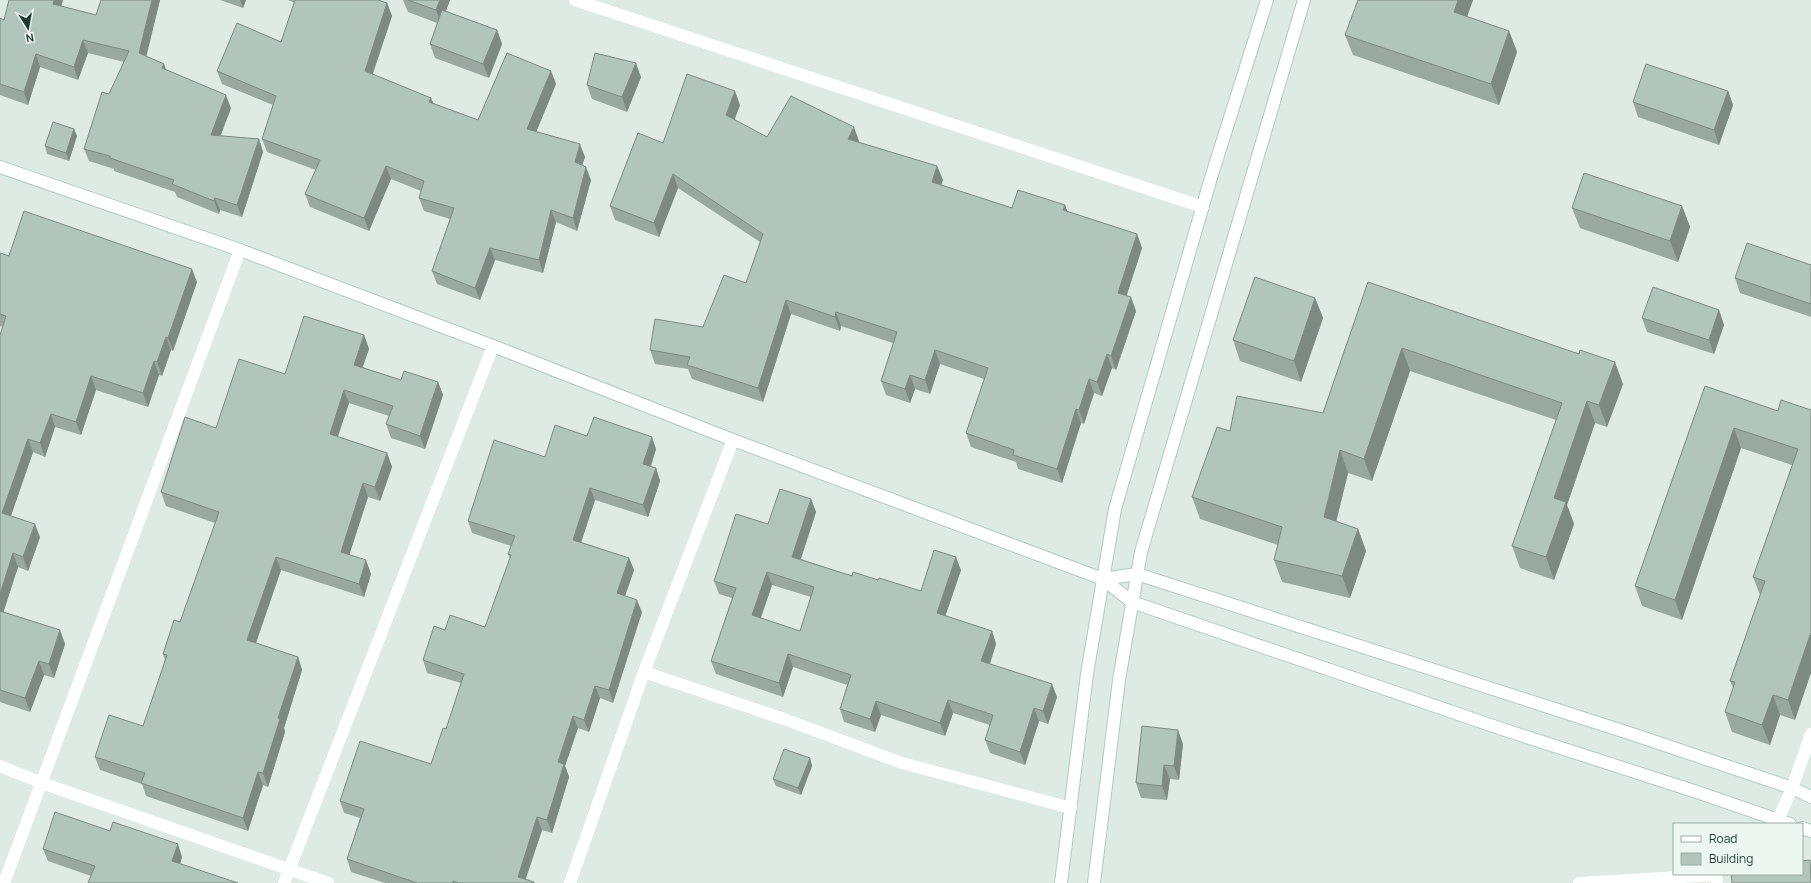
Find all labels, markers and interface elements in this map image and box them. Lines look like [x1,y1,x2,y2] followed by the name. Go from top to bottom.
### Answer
[8,8,48,48] north arrow
[25,30,35,46] text: N
[1673,823,1803,875] legend
[1709,830,1737,847] text: Road
[1709,850,1753,867] text: Building

